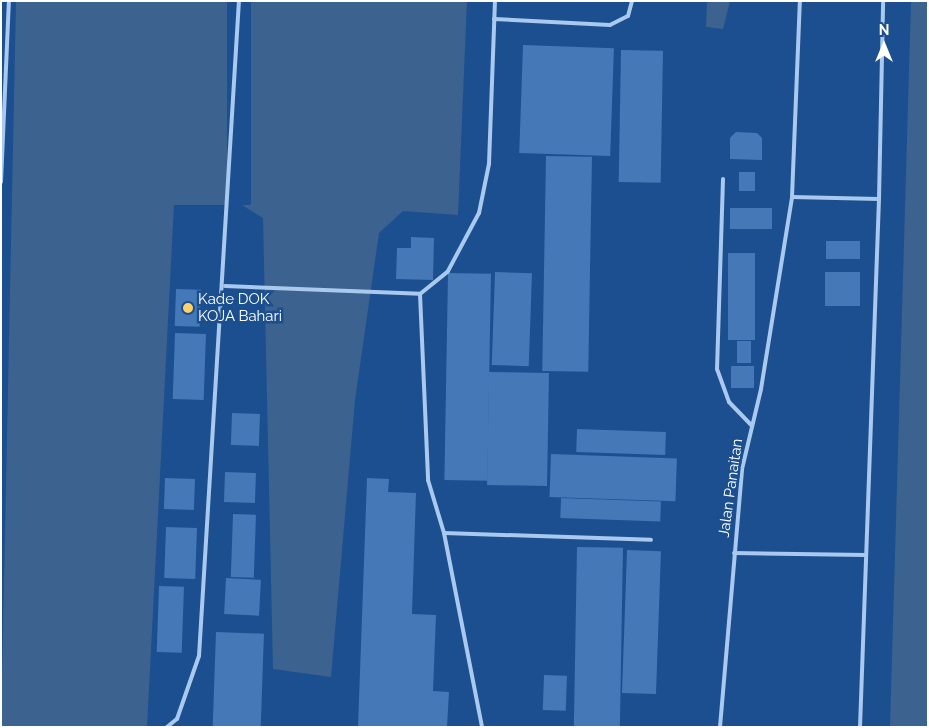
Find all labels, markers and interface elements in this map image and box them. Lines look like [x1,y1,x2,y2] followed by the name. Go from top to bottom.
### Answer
[859,20,909,70] north arrow
[879,22,889,38] text: N
[198,290,282,325] place label: Kade DOK KOJA Bahari
[182,302,194,314] marker: Kade DOK KOJA Bahari
[715,437,747,539] street label: Jalan Panaitan

